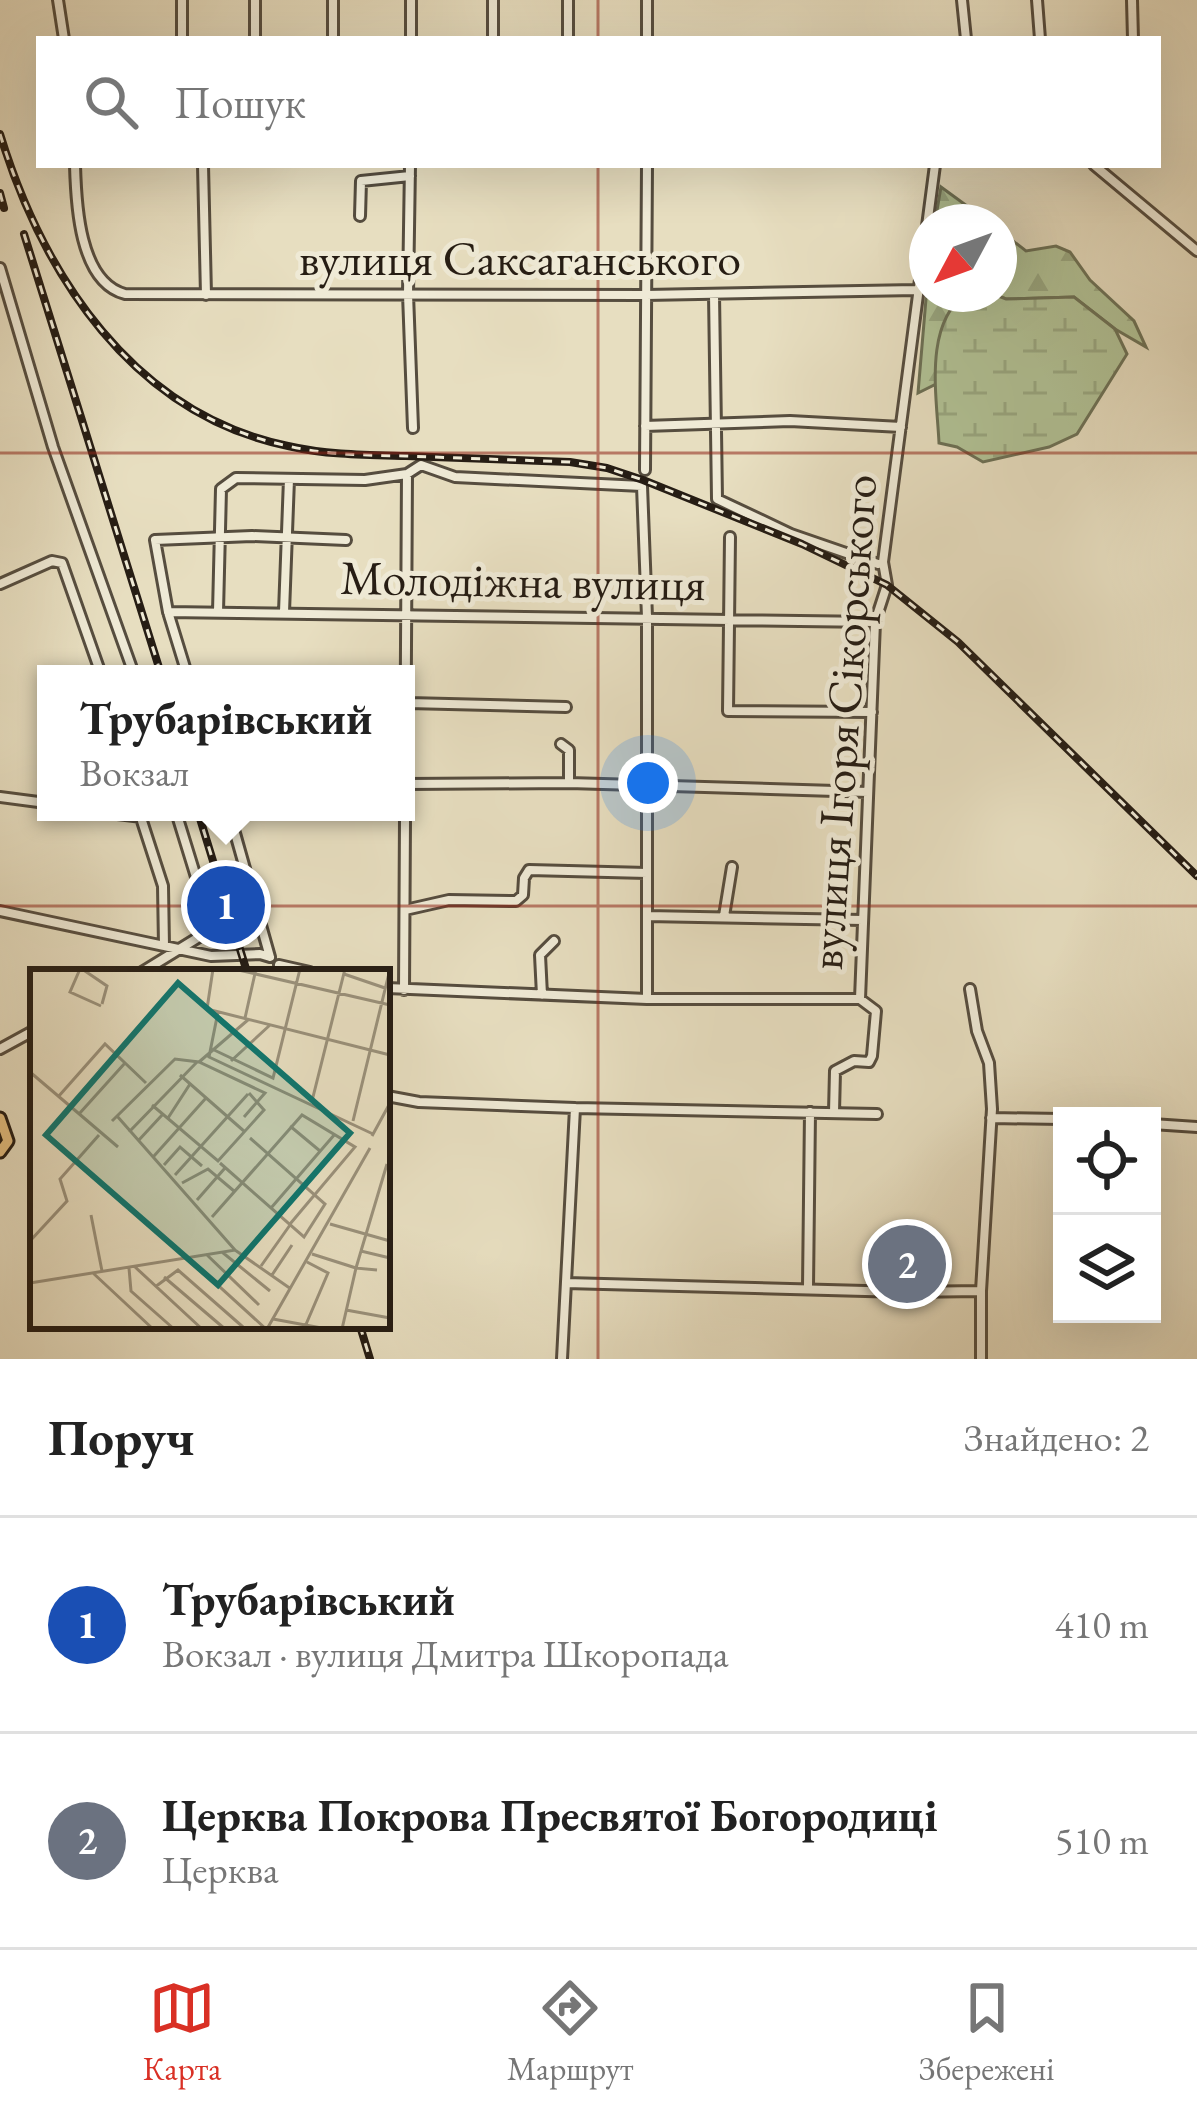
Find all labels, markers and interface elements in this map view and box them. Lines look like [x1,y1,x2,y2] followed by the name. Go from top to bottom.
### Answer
[36,36,1161,168] search box
[78,69,144,135] icon: search
[174,73,306,131] text: Пошук
[909,204,1017,312] north arrow
[299,227,741,289] street label: вулиця Саксаганського
[794,472,890,972] street label: вулиця Ігоря Сікорського
[340,546,706,614] street label: Молодіжна вулиця
[37,665,415,821] popup
[80,689,372,747] text: Трубарівський
[80,747,189,798] text: Вокзал
[618,753,678,813] your location
[187,860,265,950] pin: 1
[30,969,390,1329] inset map
[1053,1107,1161,1323] map controls
[1053,1107,1161,1215] button: locate
[1053,1215,1161,1323] button: layers
[868,1219,946,1309] pin: 2
[48,1404,194,1470] text: Поруч
[964,1412,1149,1463] text: Знайдено: 2
[162,1570,455,1628] text: Трубарівський
[77,1599,97,1650] text: 1
[1055,1599,1149,1650] text: 410 m
[162,1628,729,1679] text: Вокзал · вулиця Дмитра Шкоропада
[162,1786,937,1844] text: Церква Покрова Пресвятої Богородиці
[77,1815,97,1866] text: 2
[1055,1815,1149,1866] text: 510 m
[162,1844,279,1895] text: Церква
[143,1975,222,2090] tab: Карта
[507,1975,633,2090] tab: Маршрут
[919,1975,1054,2090] tab: Збережені

